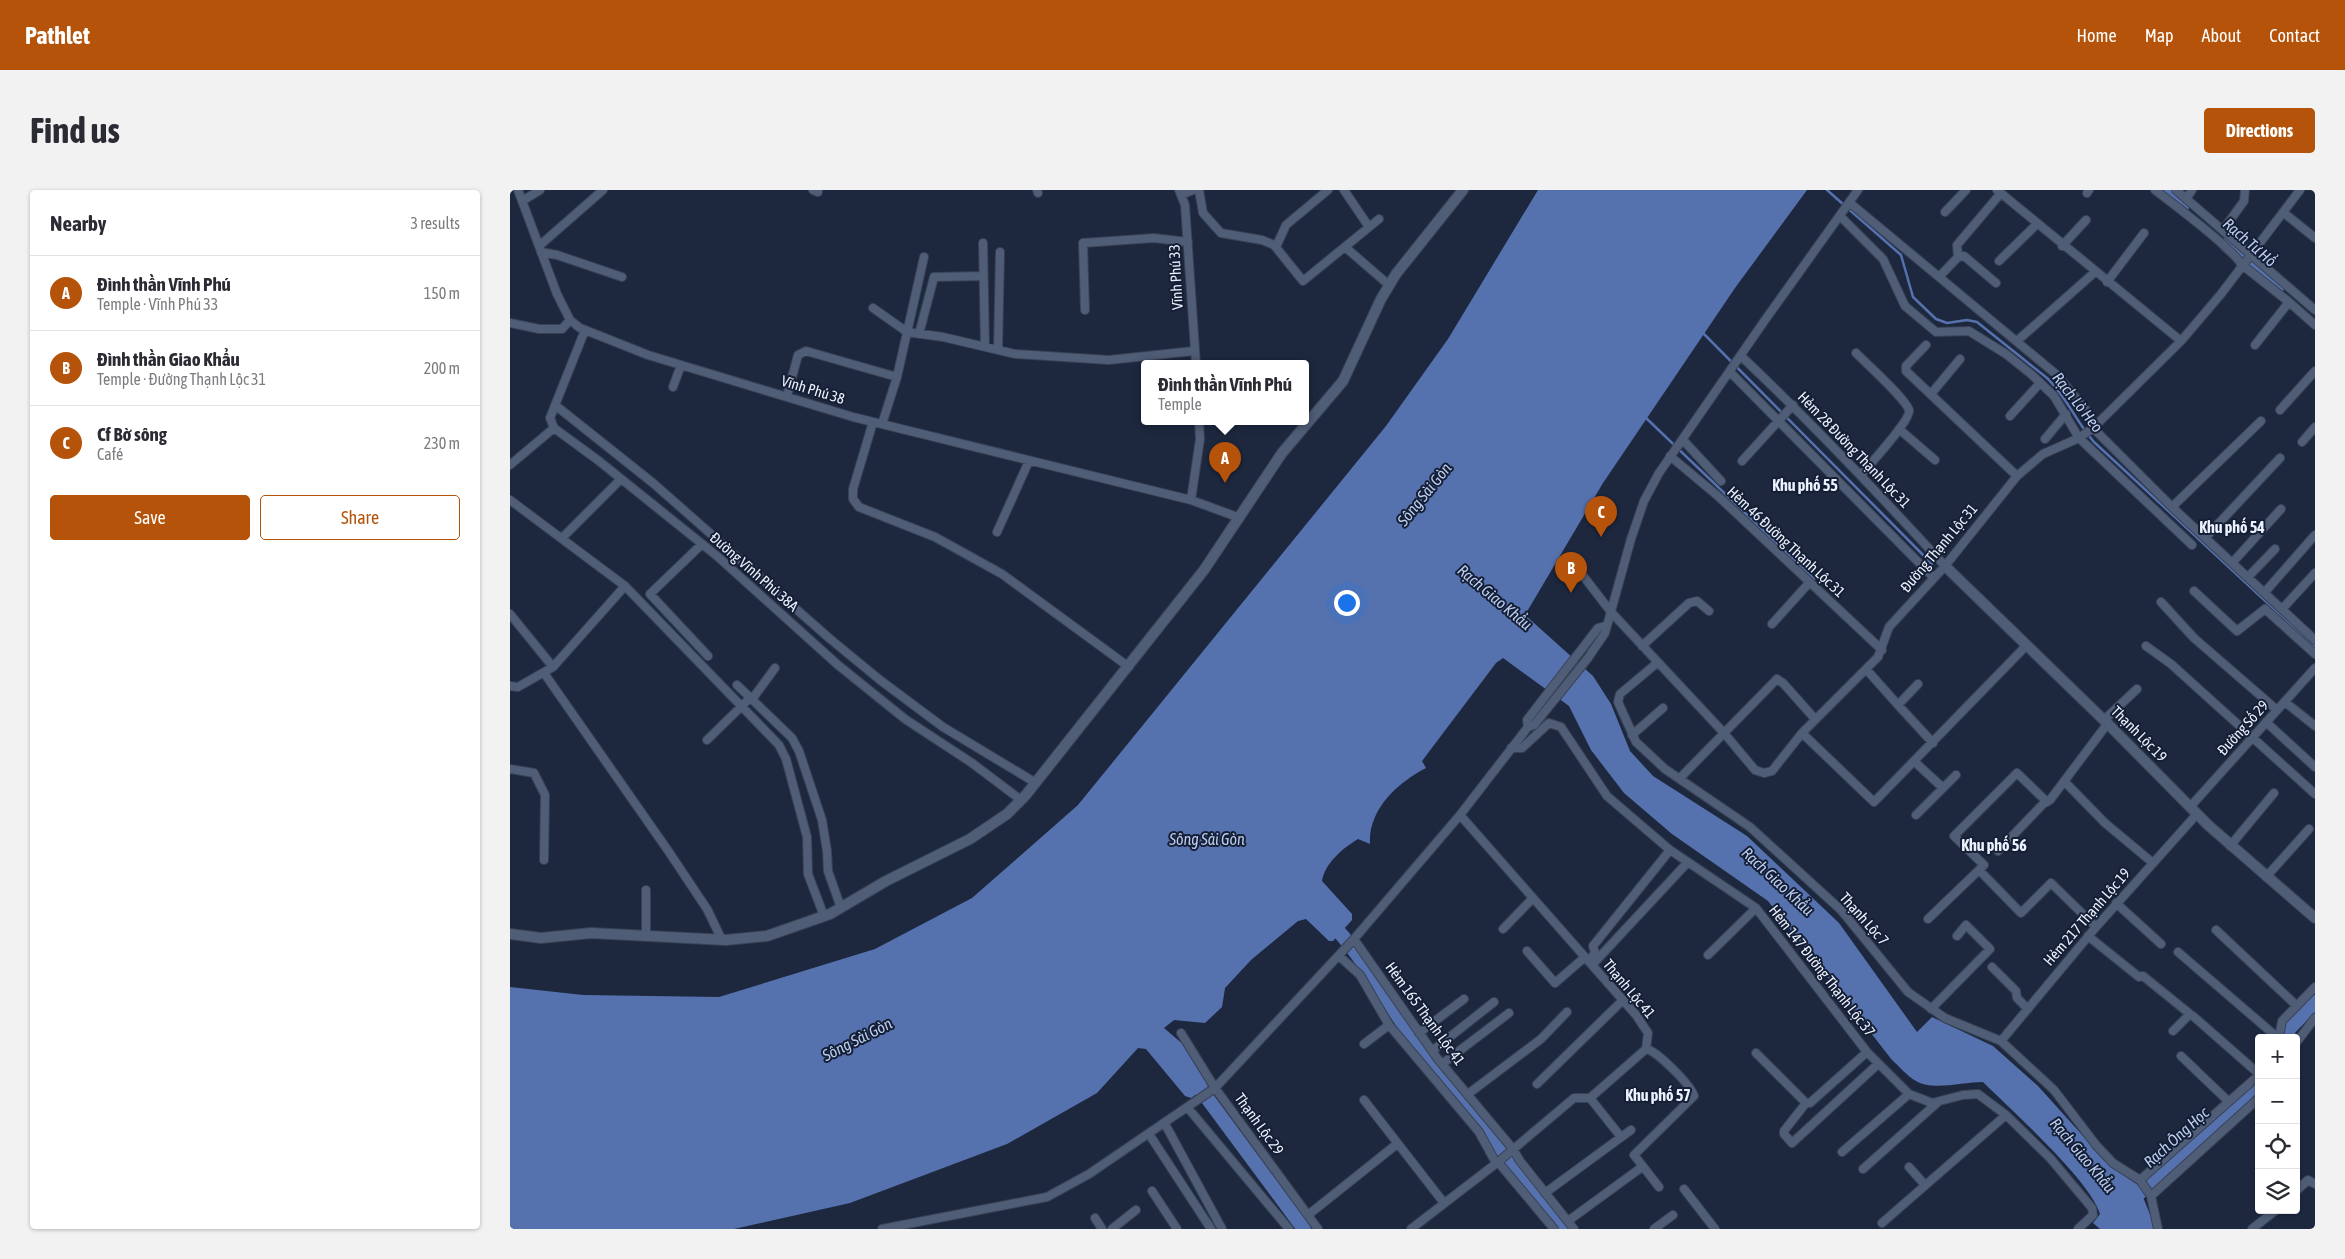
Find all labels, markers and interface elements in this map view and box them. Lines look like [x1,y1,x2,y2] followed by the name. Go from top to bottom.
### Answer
[25,22,90,49] text: Pathlet
[2077,25,2117,46] text: Home
[2145,25,2174,46] text: Map
[2202,25,2241,46] text: About
[2269,25,2320,46] text: Contact
[2204,108,2315,153] button: Directions
[30,110,120,150] text: Find us
[50,211,106,235] text: Nearby
[2220,213,2281,270] water label: Rạch Tư Hổ
[410,214,460,232] text: 3 results
[1165,244,1186,310] street label: Vĩnh Phú 33
[97,273,231,295] text: Đình thần Vĩnh Phú
[62,284,70,302] text: A
[424,284,460,302] text: 150 m
[97,295,218,313] text: Temple · Vĩnh Phú 33
[97,348,240,370] text: Đình thần Giao Khẩu
[62,359,70,377] text: B
[424,359,460,377] text: 200 m
[1141,360,1309,425] popup
[2049,368,2107,436] water label: Rạch Lò Heo
[97,370,266,388] text: Temple · Đường Thạnh Lộc 31
[779,372,847,407] street label: Vĩnh Phú 38
[1158,373,1292,395] text: Đình thần Vĩnh Phú
[1795,388,1914,511] street label: Hẻm 28 Đường Thạnh Lộc 31
[1158,395,1202,413] text: Temple
[97,423,167,445] text: Cf Bờ sông
[62,434,70,452] text: C
[424,434,460,452] text: 230 m
[1209,442,1241,483] pin: A
[97,445,123,463] text: Café
[1393,459,1456,530] water label: Sông Sài Gòn
[1772,475,1838,494] district label: Khu phố 55
[1724,483,1849,601] street label: Hẻm 46 Đường Thạnh Lộc 31
[50,495,250,540] button: Save
[260,495,460,540] button: Share
[1585,496,1617,537] pin: C
[1897,500,1981,595] street label: Đường Thạnh Lộc 31
[2199,517,2265,536] district label: Khu phố 54
[707,529,802,615] street label: Đường Vĩnh Phú 38A
[1555,552,1587,593] pin: B
[1454,560,1537,633] water label: Rạch Giao Khẩu
[1334,590,1360,616] your location
[2214,697,2272,759] street label: Đường Số 29
[2108,702,2171,765] street label: Thạnh Lộc 19
[1168,830,1245,849] water label: Sông Sài Gòn
[1961,835,2027,854] district label: Khu phố 56
[1738,843,1818,919] water label: Rạch Giao Khẩu
[2040,865,2133,969] street label: Hẻm 217 Thạnh Lộc 19
[1836,889,1892,948] street label: Thạnh Lộc 7
[1766,902,1879,1040] street label: Hẻm 147 Đường Thạnh Lộc 37
[1600,956,1659,1022] street label: Thạnh Lộc 41
[1382,959,1469,1069] street label: Hẻm 165 Thạnh Lộc 41
[818,1014,895,1066] water label: Sông Sài Gòn
[2255,1034,2300,1214] map controls
[2255,1034,2300,1079] button: +
[2255,1079,2300,1124] button: −
[1625,1085,1691,1104] district label: Khu phố 57
[1231,1090,1287,1158] street label: Thạnh Lộc 29
[2140,1103,2214,1171] water label: Rạch Ông Học
[2047,1114,2120,1196] water label: Rạch Giao Khẩu
[2255,1124,2300,1169] button: locate
[2255,1169,2300,1214] button: layers

